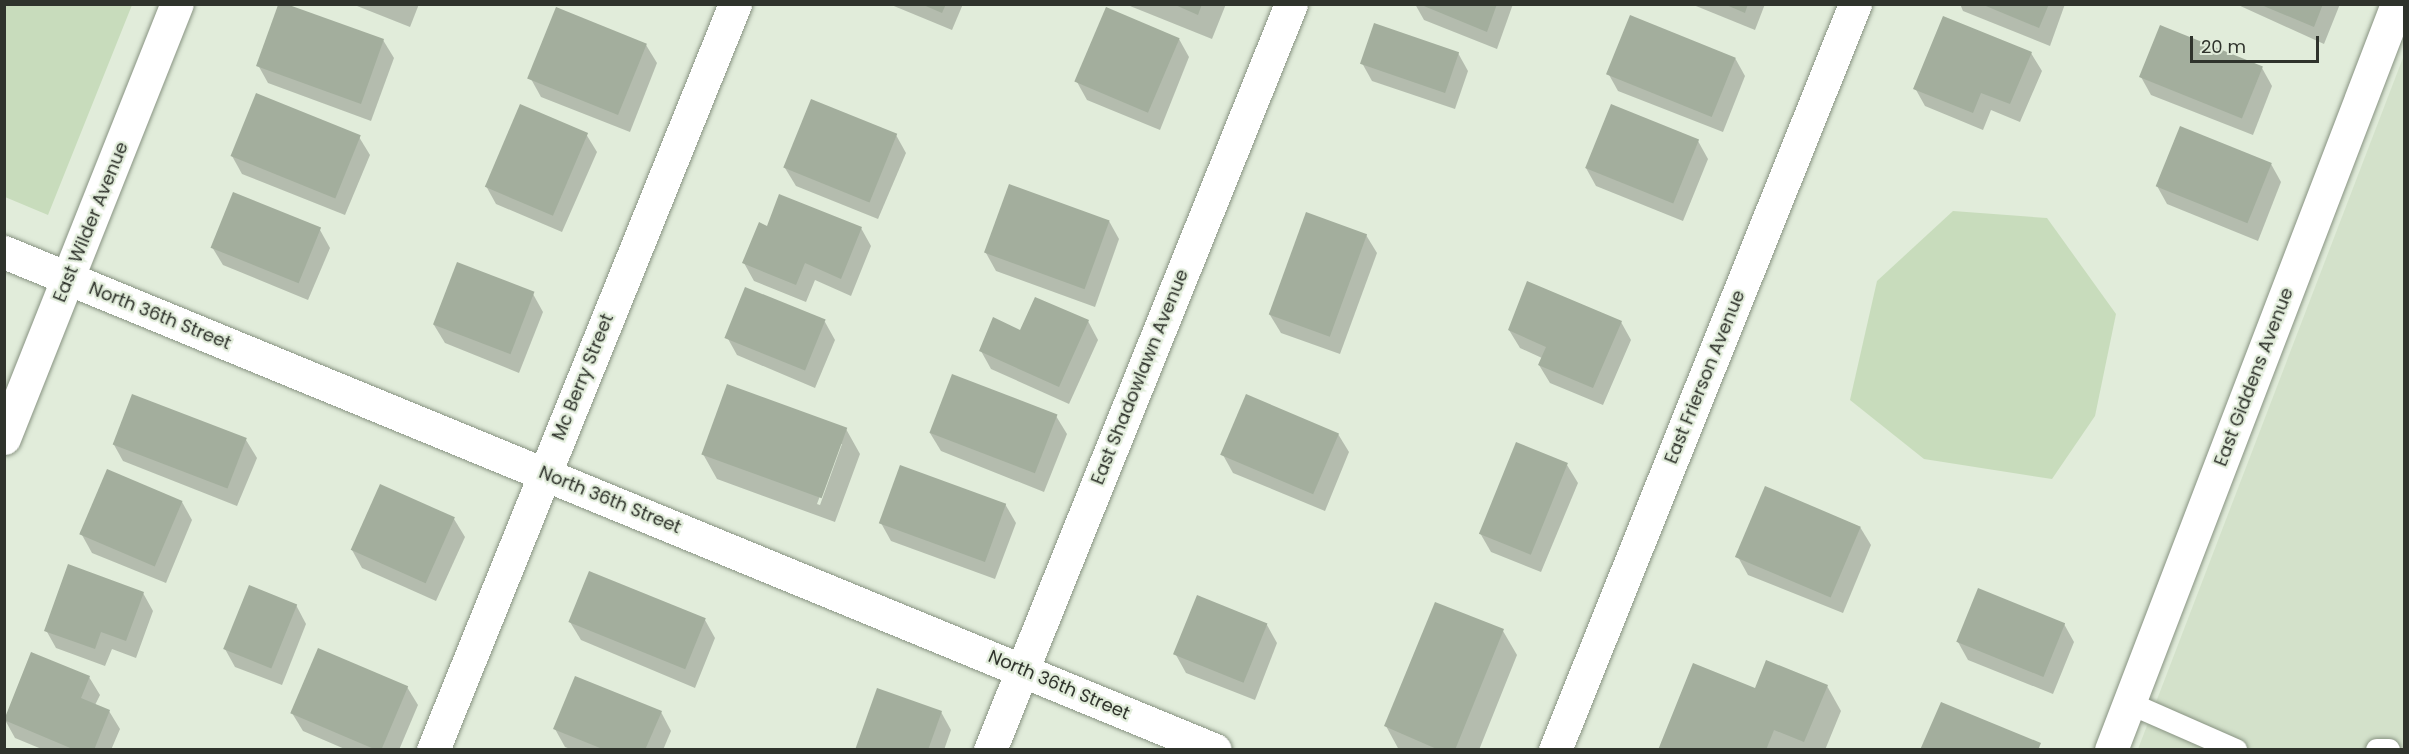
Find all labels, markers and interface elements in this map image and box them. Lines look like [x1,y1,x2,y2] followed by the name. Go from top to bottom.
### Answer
[2193,24,2322,62] scale bar
[2201,34,2246,59] text: 20 m
[49,139,133,305] street label: East Wilder Avenue
[1087,266,1193,488] street label: East Shadowlawn Avenue
[86,278,234,354] street label: North 36th Street
[2210,285,2298,469] street label: East Giddens Avenue
[1660,287,1750,467] street label: East Frierson Avenue
[548,311,618,443] street label: Mc Berry Street
[536,462,684,538] street label: North 36th Street
[985,645,1133,725] street label: North 36th Street

